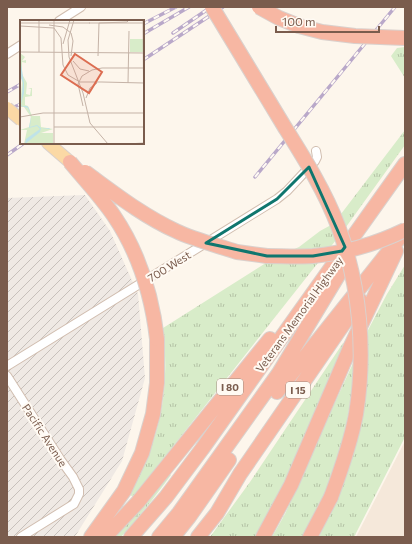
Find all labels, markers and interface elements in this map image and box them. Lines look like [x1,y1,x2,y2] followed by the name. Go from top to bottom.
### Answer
[276,8,379,34] scale bar
[282,14,316,28] text: 100 m
[20,20,144,144] inset map
[145,248,193,284] street label: 700 West
[253,253,346,374] street label: Veterans Memorial Highway
[217,379,243,395] road number: I 80
[286,382,310,398] road number: I 15
[20,401,70,469] street label: Pacific Avenue

